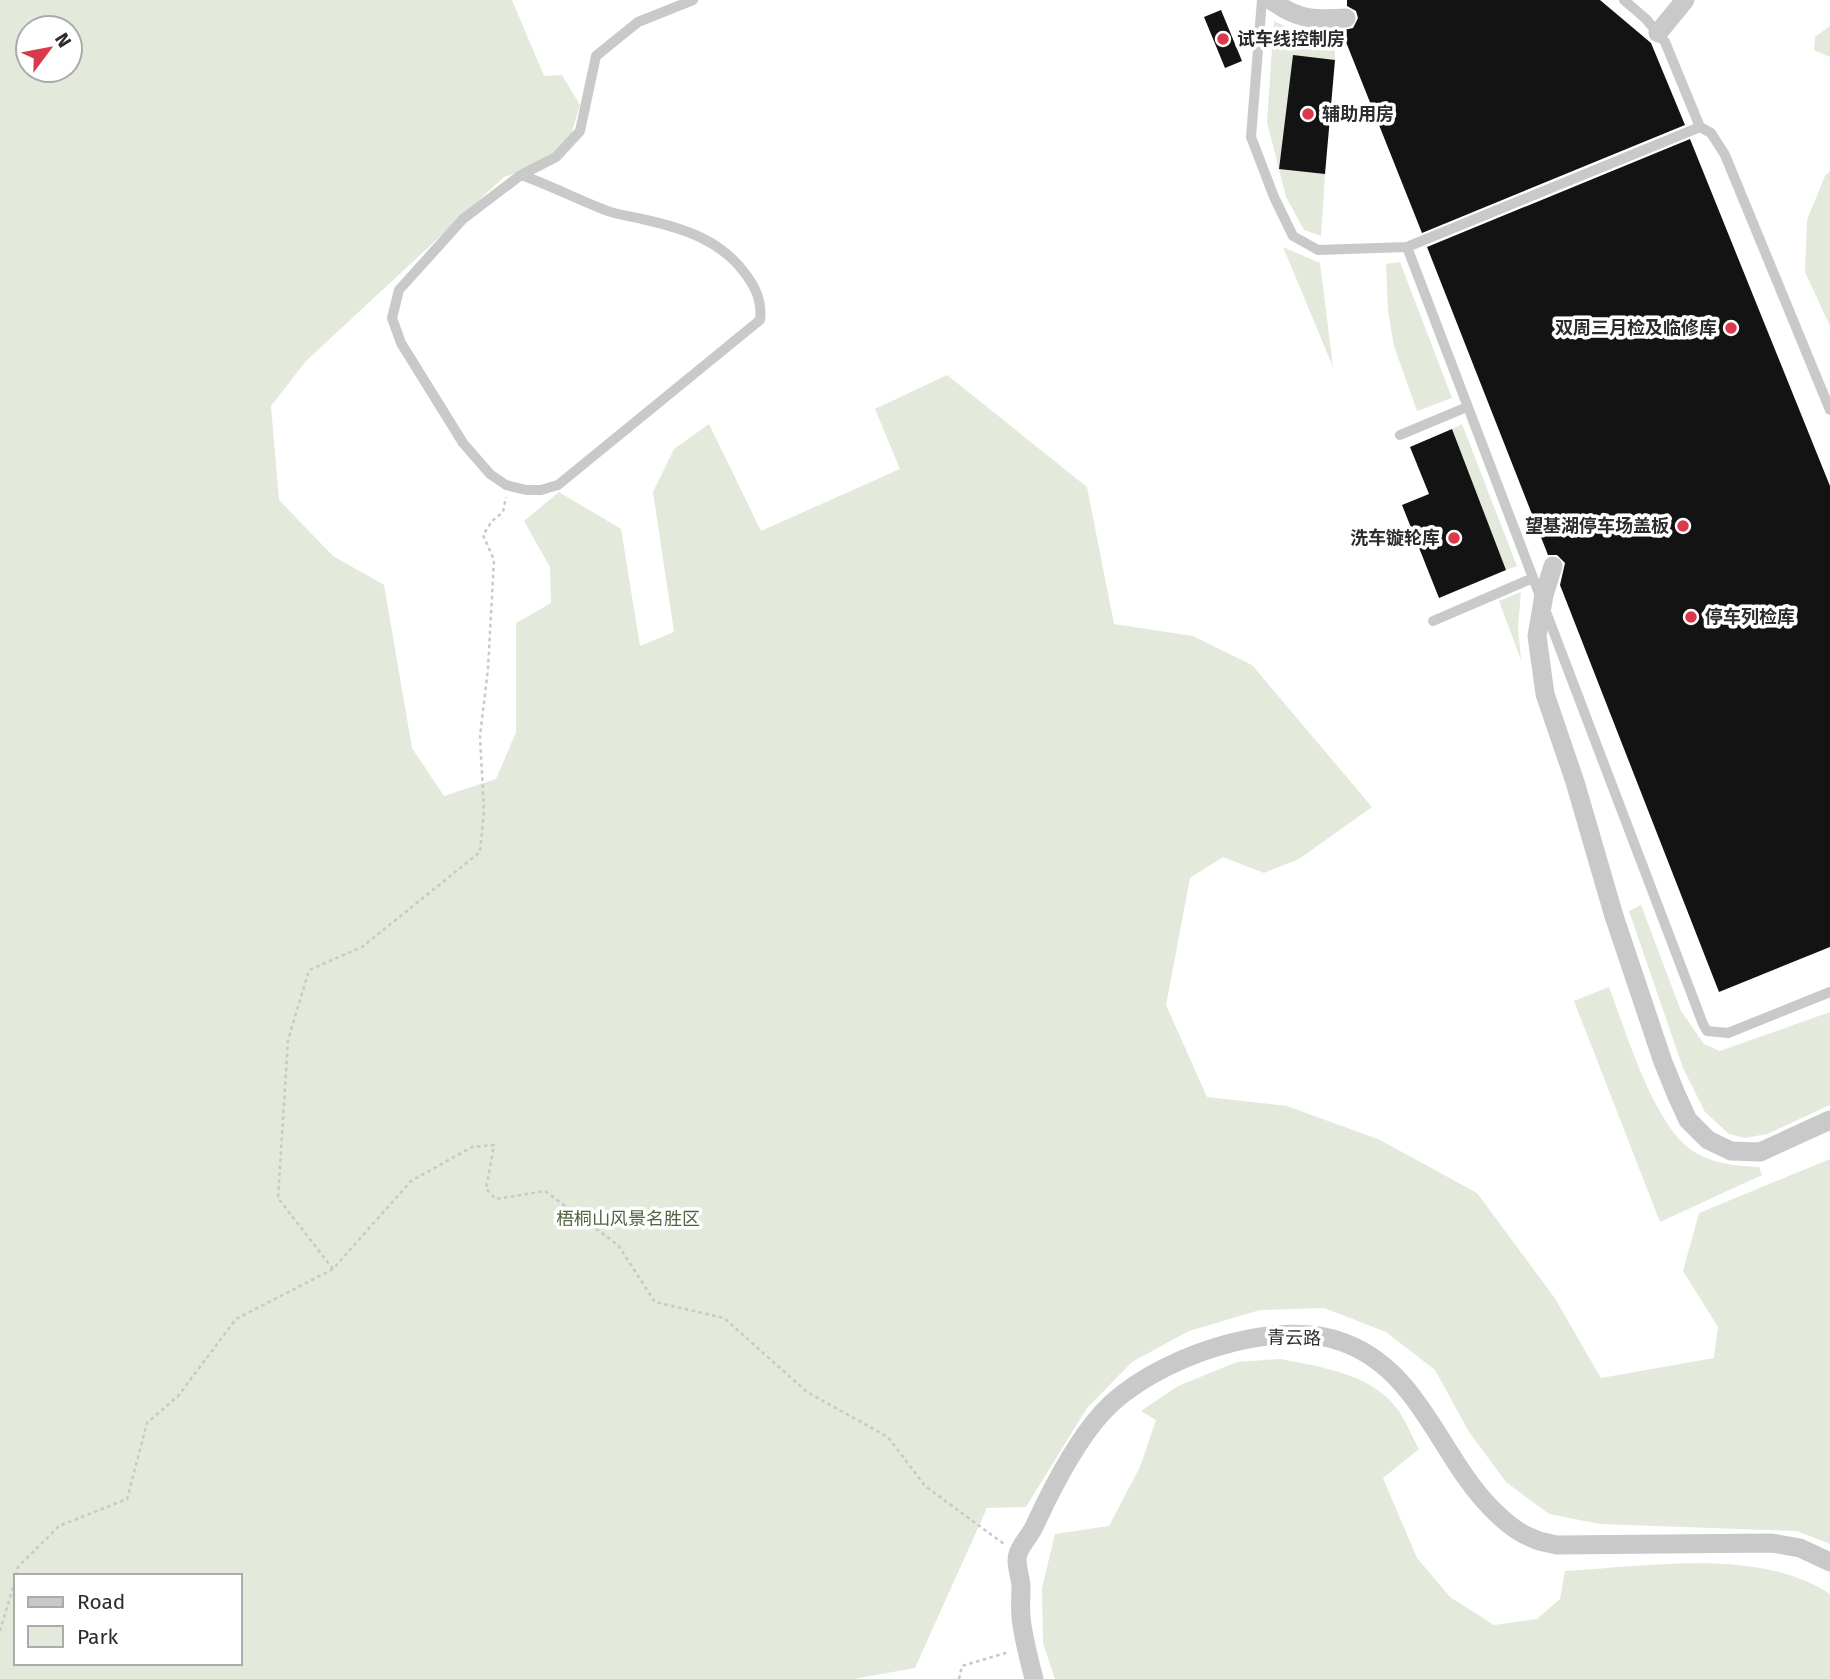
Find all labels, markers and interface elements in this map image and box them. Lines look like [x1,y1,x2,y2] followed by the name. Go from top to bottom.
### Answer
[14,14,84,84] north arrow
[1237,28,1345,50] place label: 试车线控制房
[50,29,76,52] text: N
[1215,31,1231,47] marker: 试车线控制房
[1322,103,1394,125] place label: 辅助用房
[1300,106,1316,122] marker: 辅助用房
[1555,317,1717,339] place label: 双周三月检及临修库
[1723,320,1739,336] marker: 双周三月检及临修库
[1525,515,1669,537] place label: 望基湖停车场盖板
[1675,518,1691,534] marker: 望基湖停车场盖板
[1350,527,1440,549] place label: 洗车镟轮库
[1446,530,1462,546] marker: 洗车镟轮库
[1705,606,1795,628] place label: 停车列检库
[1683,609,1699,625] marker: 停车列检库
[556,1208,700,1230] park label: 梧桐山风景名胜区
[1267,1327,1321,1349] street label: 青云路
[14,1574,242,1665] legend
[77,1589,125,1615] text: Road
[77,1624,119,1650] text: Park

